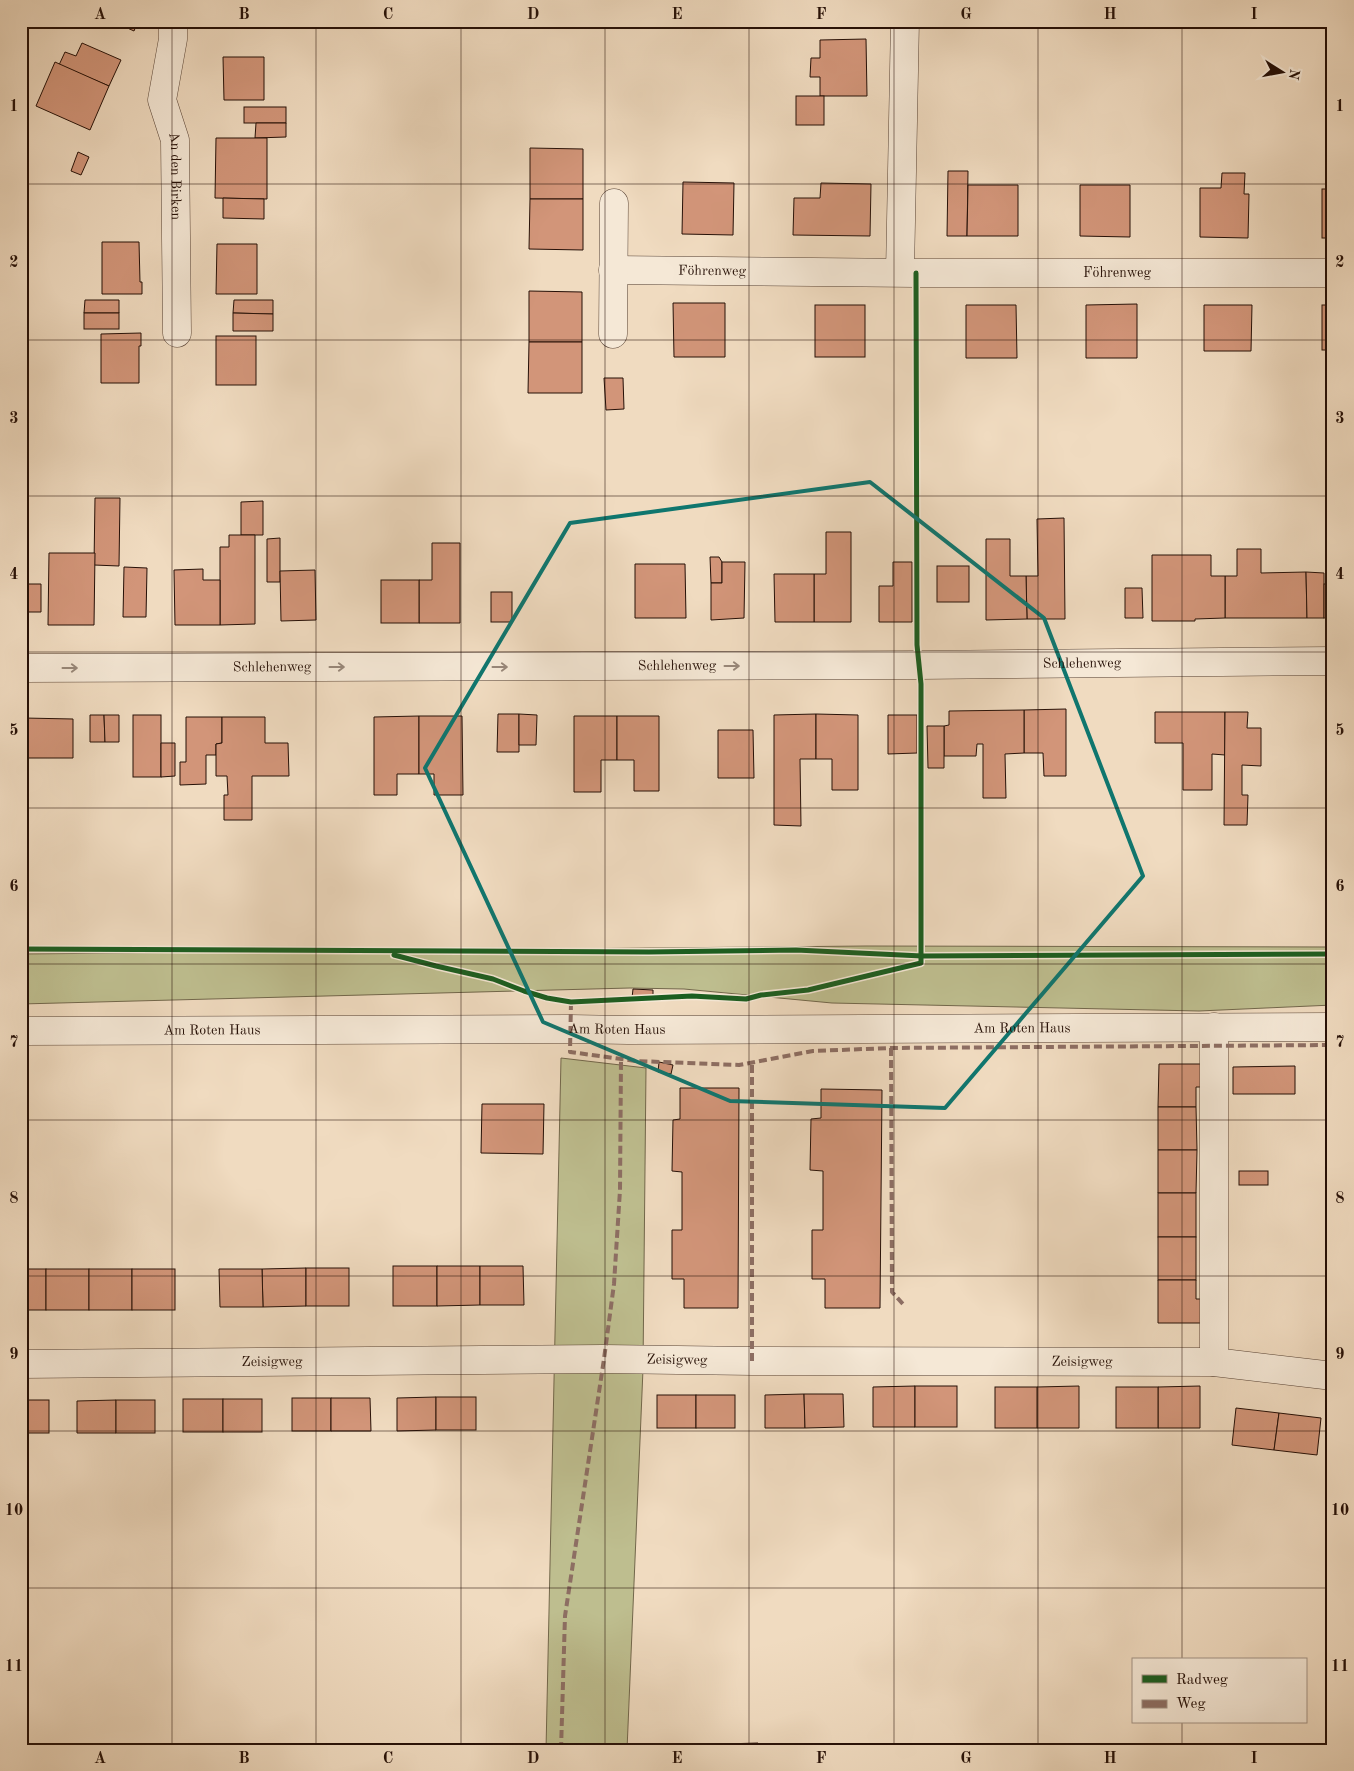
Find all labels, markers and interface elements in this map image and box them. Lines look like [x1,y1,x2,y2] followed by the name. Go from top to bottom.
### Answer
[94,7,106,23] text: A
[238,7,250,23] text: B
[383,7,393,23] text: C
[527,7,539,23] text: D
[671,7,683,23] text: E
[816,7,827,23] text: F
[960,7,972,23] text: G
[1103,7,1117,23] text: H
[1250,7,1258,23] text: I
[1256,48,1306,98] north arrow
[1286,68,1302,81] text: N
[9,99,19,115] text: 1
[1335,99,1345,115] text: 1
[166,130,183,220] street label: An den Birken
[9,255,19,271] text: 2
[1335,255,1345,271] text: 2
[678,264,747,278] street label: Föhrenweg
[1083,266,1151,280] street label: Föhrenweg
[9,411,19,427] text: 3
[1335,411,1345,427] text: 3
[9,567,19,583] text: 4
[1335,567,1345,583] text: 4
[1043,656,1122,671] street label: Schlehenweg
[638,659,717,673] street label: Schlehenweg
[233,660,312,674] street label: Schlehenweg
[724,661,740,671] one-way arrow
[329,662,345,672] one-way arrow
[492,662,508,672] one-way arrow
[62,663,78,673] one-way arrow
[9,723,19,739] text: 5
[1335,723,1345,739] text: 5
[9,879,19,895] text: 6
[1335,879,1345,895] text: 6
[973,1021,1071,1036] street label: Am Roten Haus
[568,1022,666,1037] street label: Am Roten Haus
[163,1023,261,1037] street label: Am Roten Haus
[9,1035,19,1051] text: 7
[1335,1035,1345,1051] text: 7
[9,1191,19,1207] text: 8
[1335,1191,1345,1207] text: 8
[9,1347,19,1363] text: 9
[1335,1347,1345,1363] text: 9
[646,1353,708,1367] street label: Zeisigweg
[241,1355,303,1369] street label: Zeisigweg
[1051,1355,1113,1369] street label: Zeisigweg
[5,1503,23,1519] text: 10
[1331,1503,1349,1519] text: 10
[1132,1658,1306,1724] legend
[5,1659,23,1675] text: 11
[1331,1659,1349,1675] text: 11
[1176,1673,1228,1688] text: Radweg
[1176,1697,1206,1712] text: Weg
[94,1751,106,1767] text: A
[238,1751,250,1767] text: B
[383,1751,393,1767] text: C
[527,1751,539,1767] text: D
[671,1751,683,1767] text: E
[816,1751,827,1767] text: F
[960,1751,972,1767] text: G
[1103,1751,1117,1767] text: H
[1250,1751,1258,1767] text: I

